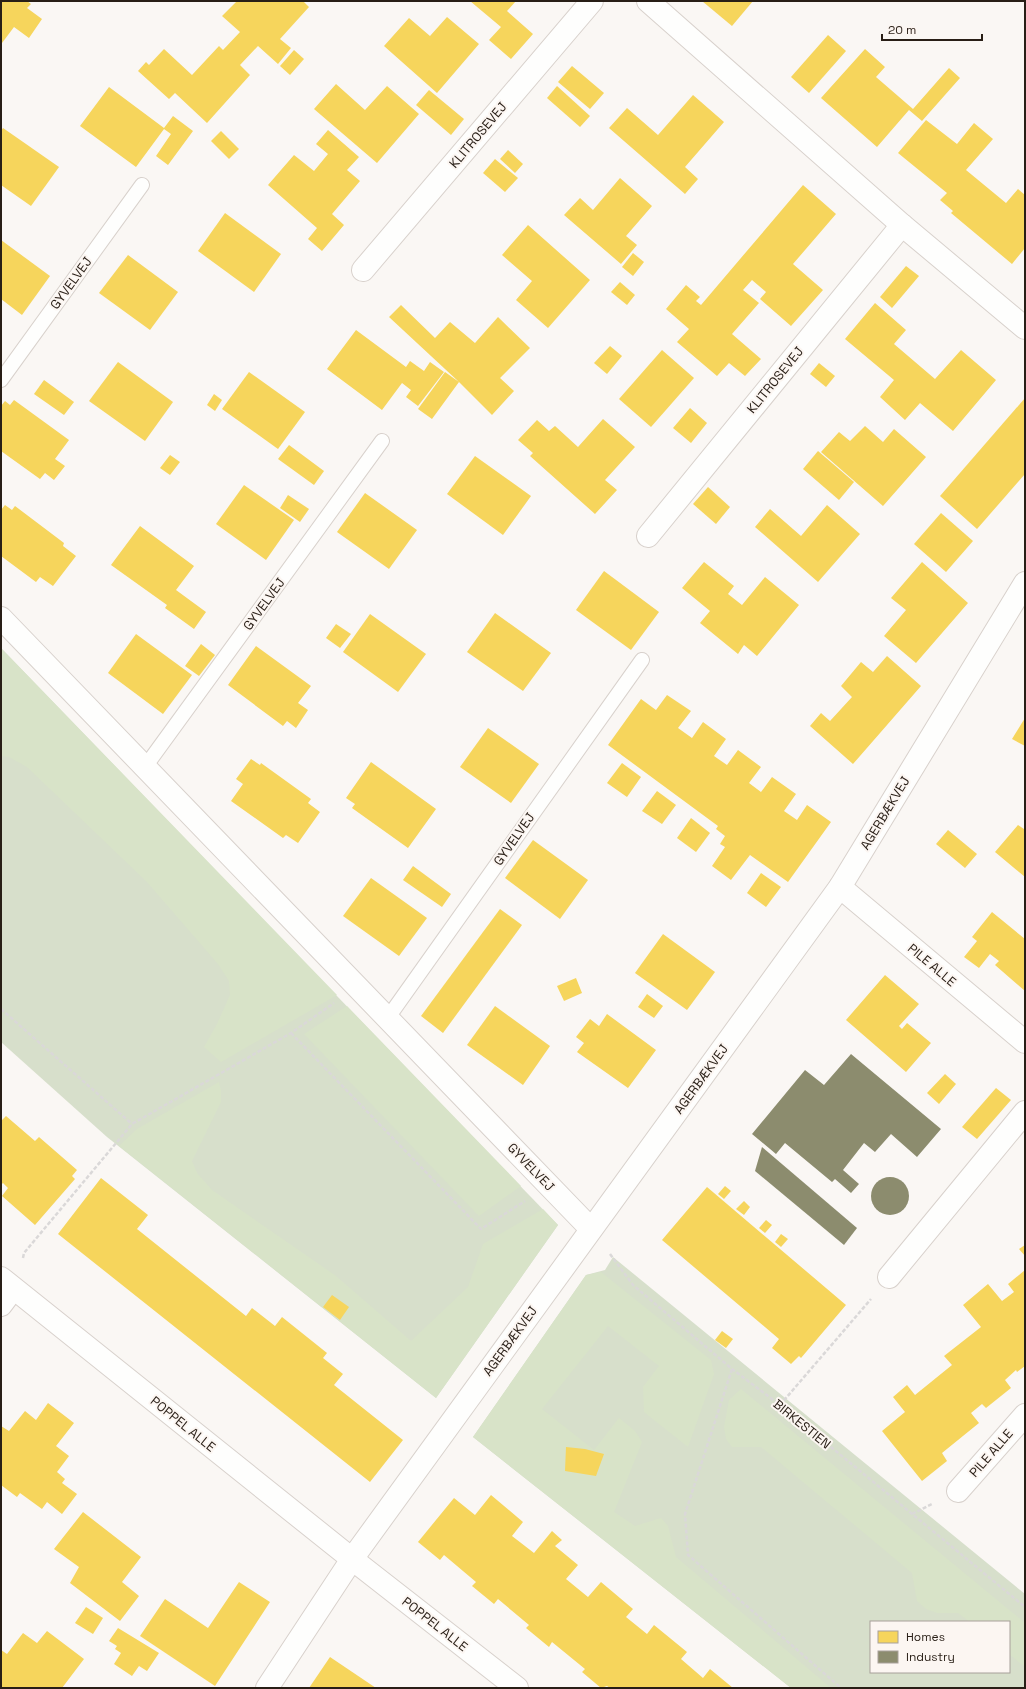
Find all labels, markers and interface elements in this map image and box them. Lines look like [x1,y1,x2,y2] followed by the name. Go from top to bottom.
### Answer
[882,16,982,42] scale bar
[888,22,916,38] text: 20 m
[445,98,511,172] street label: KLITROSEVEJ
[46,253,96,313] street label: GYVELVEJ
[743,343,807,417] street label: KLITROSEVEJ
[239,574,289,634] street label: GYVELVEJ
[856,773,914,853] street label: AGERBÆKVEJ
[490,809,539,869] street label: GYVELVEJ
[904,940,960,990] street label: PILE ALLE
[670,1040,732,1117] street label: AGERBÆKVEJ
[504,1139,558,1195] street label: GYVELVEJ
[479,1302,541,1379] street label: AGERBÆKVEJ
[147,1393,219,1455] street label: POPPEL ALLE
[770,1396,834,1452] street label: BIRKESTIEN
[965,1425,1017,1481] street label: PILE ALLE
[399,1593,471,1655] street label: POPPEL ALLE
[870,1621,1010,1673] legend
[906,1629,945,1645] text: Homes
[906,1649,955,1665] text: Industry

